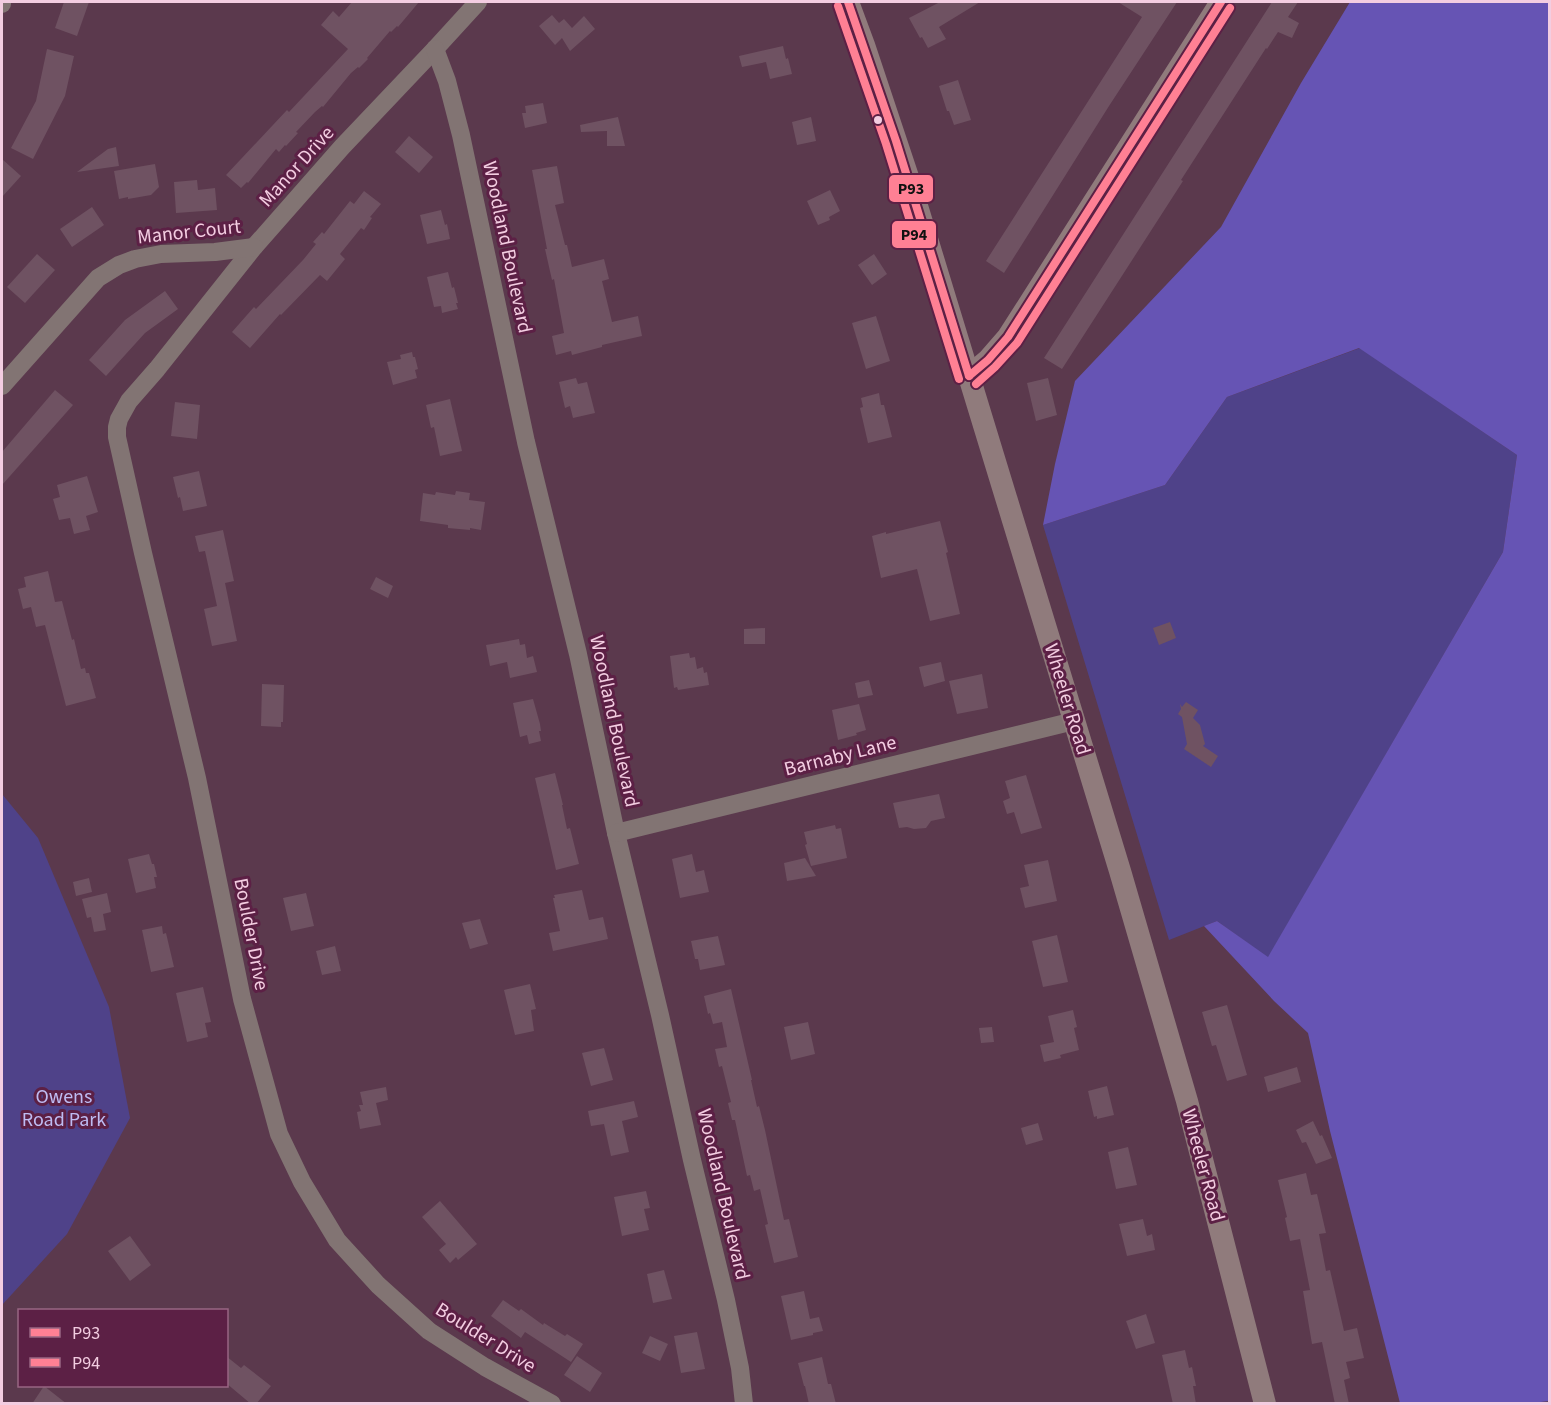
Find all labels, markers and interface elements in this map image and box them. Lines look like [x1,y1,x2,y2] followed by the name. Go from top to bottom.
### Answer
[872,114,884,126] unlabelled marker
[253,120,341,213] street label: Manor Drive
[475,159,539,336] street label: Woodland Boulevard
[888,174,934,203] line badge: P93
[898,178,924,200] text: P93
[136,213,243,251] street label: Manor Court
[891,220,937,249] line badge: P94
[901,224,928,246] text: P94
[582,633,646,810] street label: Woodland Boulevard
[1037,640,1097,759] street label: Wheeler Road
[781,728,899,783] street label: Barnaby Lane
[226,876,276,993] street label: Boulder Drive
[22,1083,106,1134] park label: Owens Road Park
[690,1106,756,1283] street label: Woodland Boulevard
[1175,1106,1231,1225] street label: Wheeler Road
[430,1296,541,1380] street label: Boulder Drive
[18,1309,228,1387] legend
[72,1321,100,1346] text: P93
[72,1351,100,1376] text: P94

